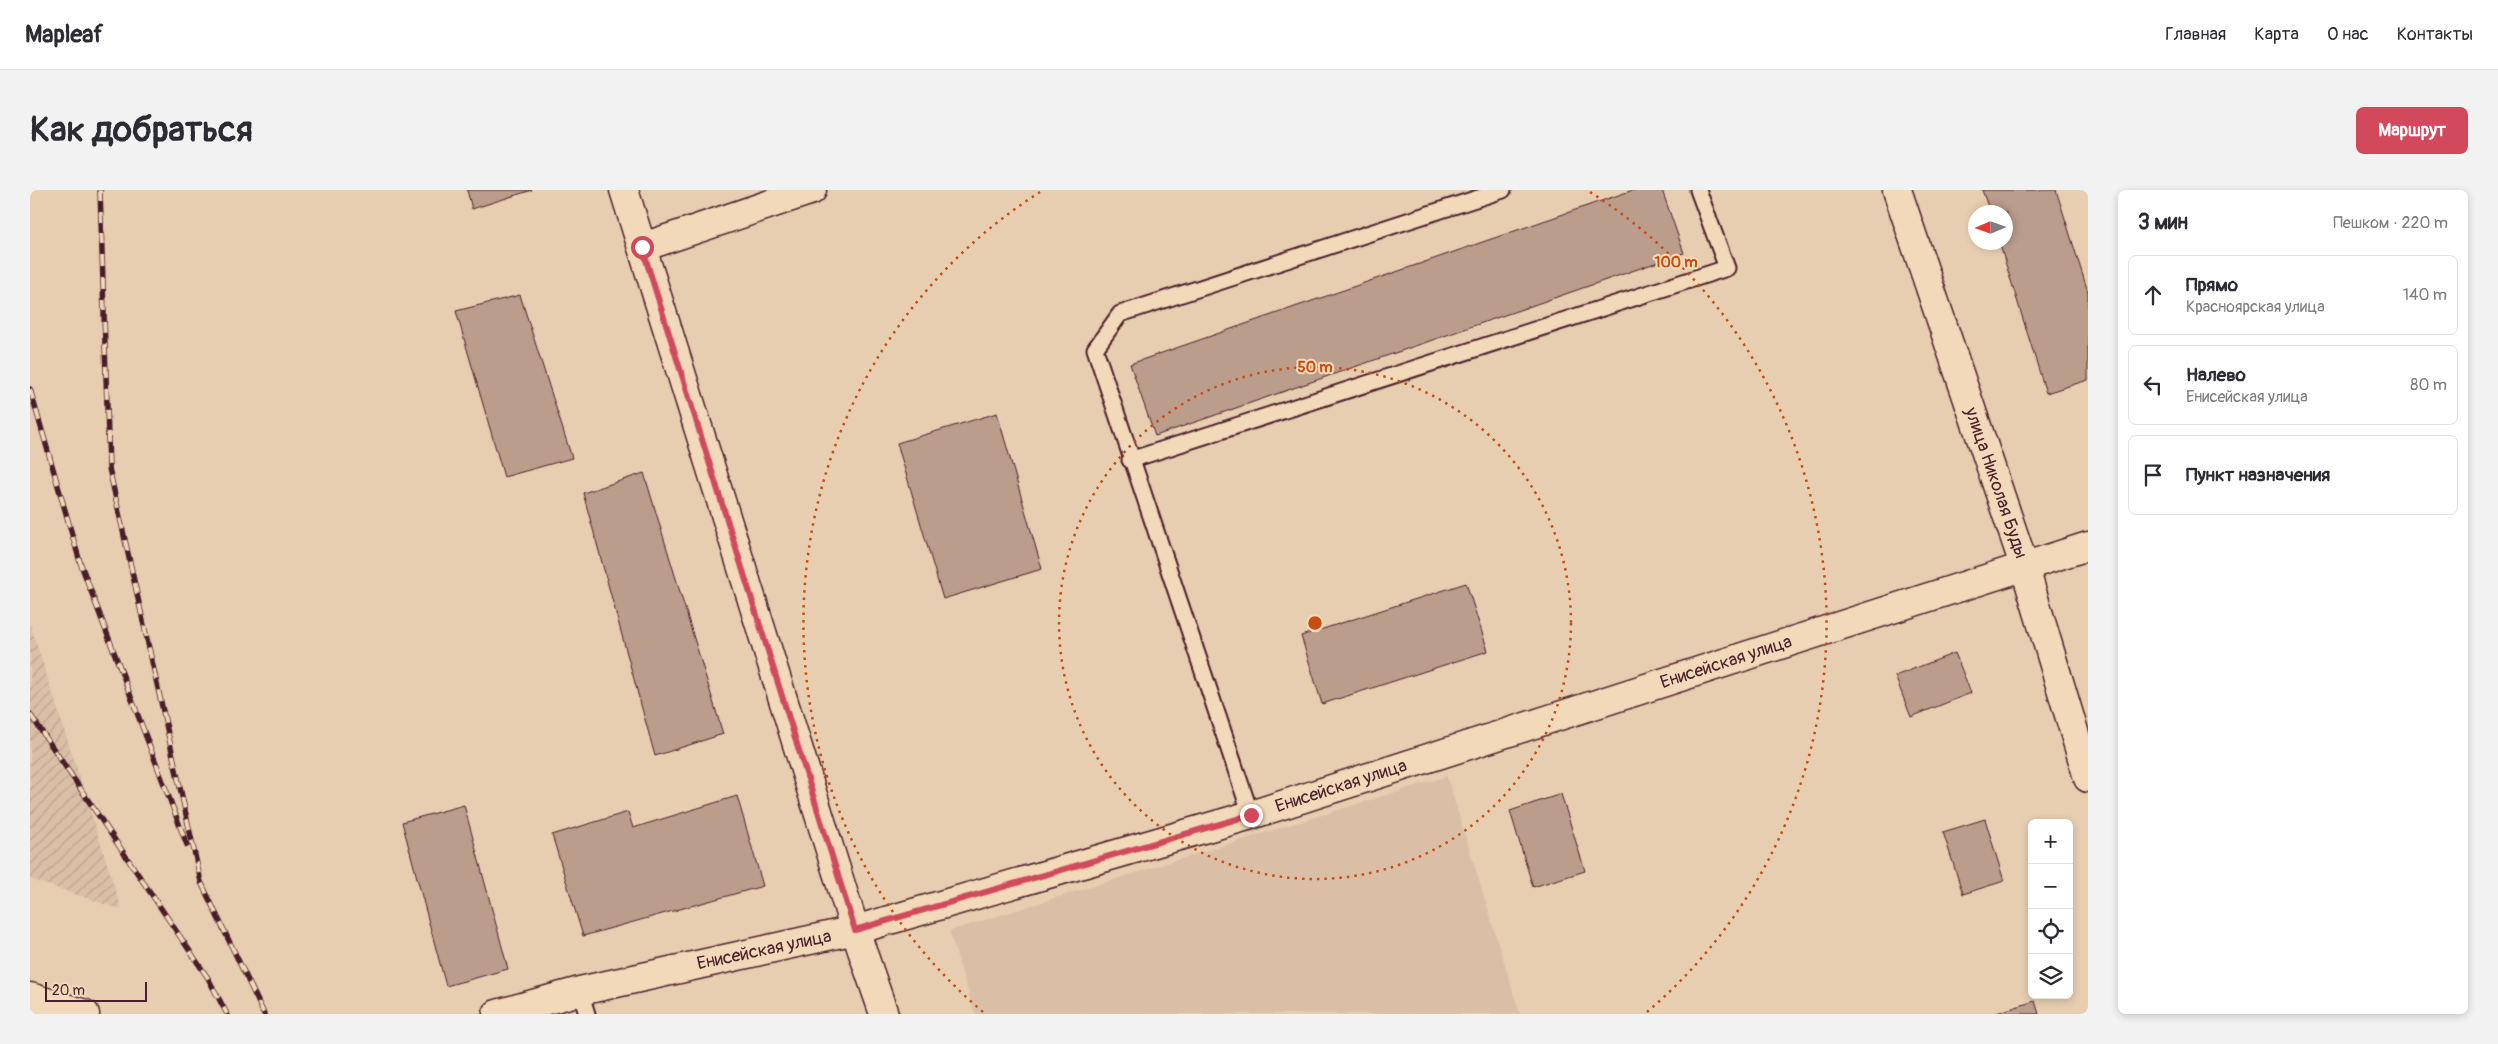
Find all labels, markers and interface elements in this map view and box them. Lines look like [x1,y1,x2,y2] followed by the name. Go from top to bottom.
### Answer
[25,20,103,49] text: Mapleaf
[2165,23,2226,46] text: Главная
[2254,23,2299,46] text: Карта
[2327,23,2369,46] text: О нас
[2397,23,2473,46] text: Контакты
[2356,107,2468,154] button: Маршрут
[30,108,253,152] text: Как добраться
[1968,205,2013,250] north arrow
[2138,209,2188,236] text: 3 мин
[2333,213,2448,233] text: Пешком · 220 m
[631,236,654,259] route start
[1655,253,1697,272] text: 100 m
[2186,273,2238,297] text: Прямо
[2139,281,2167,309] icon: ahead
[2403,285,2447,305] text: 140 m
[2186,297,2325,317] text: Красноярская улица
[1298,358,1332,377] text: 50 m
[2186,363,2246,387] text: Налево
[2139,371,2167,399] icon: left
[2410,375,2447,395] text: 80 m
[2186,387,2308,407] text: Енисейская улица
[1959,404,2033,562] street label: улица Николая Буды
[2139,461,2167,489] icon: arrive
[2186,463,2330,487] text: Пункт назначения
[1306,614,1324,632] centre of rings
[1657,630,1795,694] street label: Енисейская улица
[1272,754,1410,818] street label: Енисейская улица
[1240,804,1263,827] route end
[2028,819,2073,999] map controls
[2028,819,2073,864] button: +
[2028,864,2073,909] button: −
[2028,909,2073,954] button: locate
[695,925,833,975] street label: Енисейская улица
[2028,954,2073,999] button: layers
[45,979,148,1002] scale bar
[52,982,85,999] text: 20 m

